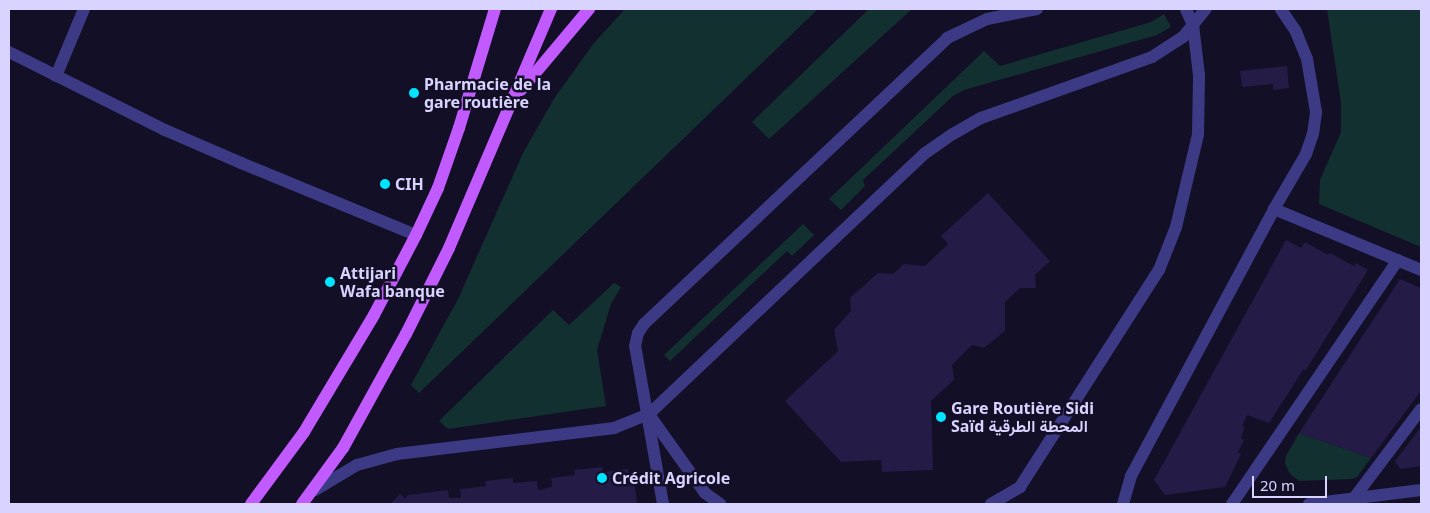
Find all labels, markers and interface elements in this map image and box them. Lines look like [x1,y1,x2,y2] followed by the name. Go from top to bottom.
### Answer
[424,74,551,112] place label: Pharmacie de la gare routière
[408,87,420,99] marker: Pharmacie de la gare routière
[395,174,424,194] place label: CIH
[379,178,391,190] marker: CIH
[340,263,445,301] place label: Attijari Wafa banque
[324,276,336,288] marker: Attijari Wafa banque
[951,398,1094,436] place label: Gare Routière Sidi Saïd المحطة الطرقية
[935,411,947,423] marker: Gare Routière Sidi Saïd المحطة الطرقية
[1255,466,1330,498] scale bar
[612,468,730,488] place label: Crédit Agricole
[596,472,608,484] marker: Crédit Agricole
[1260,475,1295,495] text: 20 m

